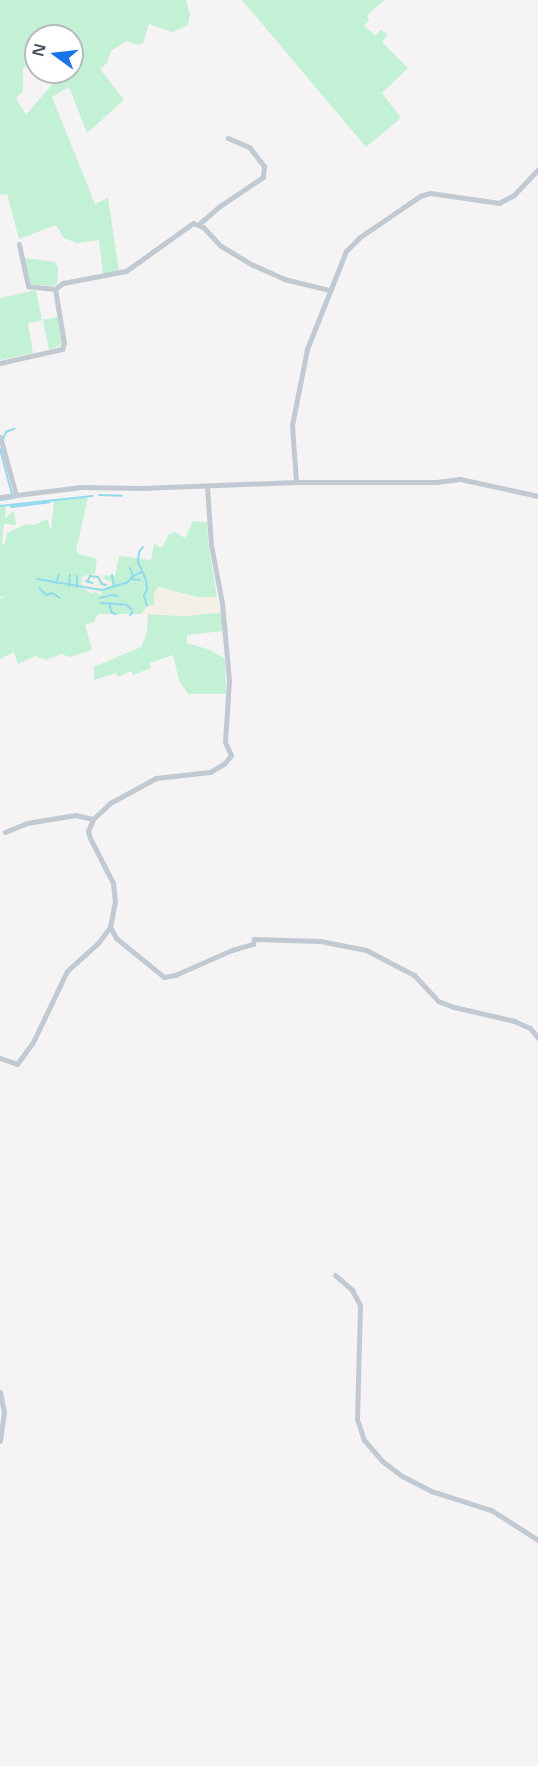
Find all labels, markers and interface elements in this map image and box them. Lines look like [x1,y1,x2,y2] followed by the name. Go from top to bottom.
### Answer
[24,24,84,84] north arrow
[26,41,51,59] text: N

